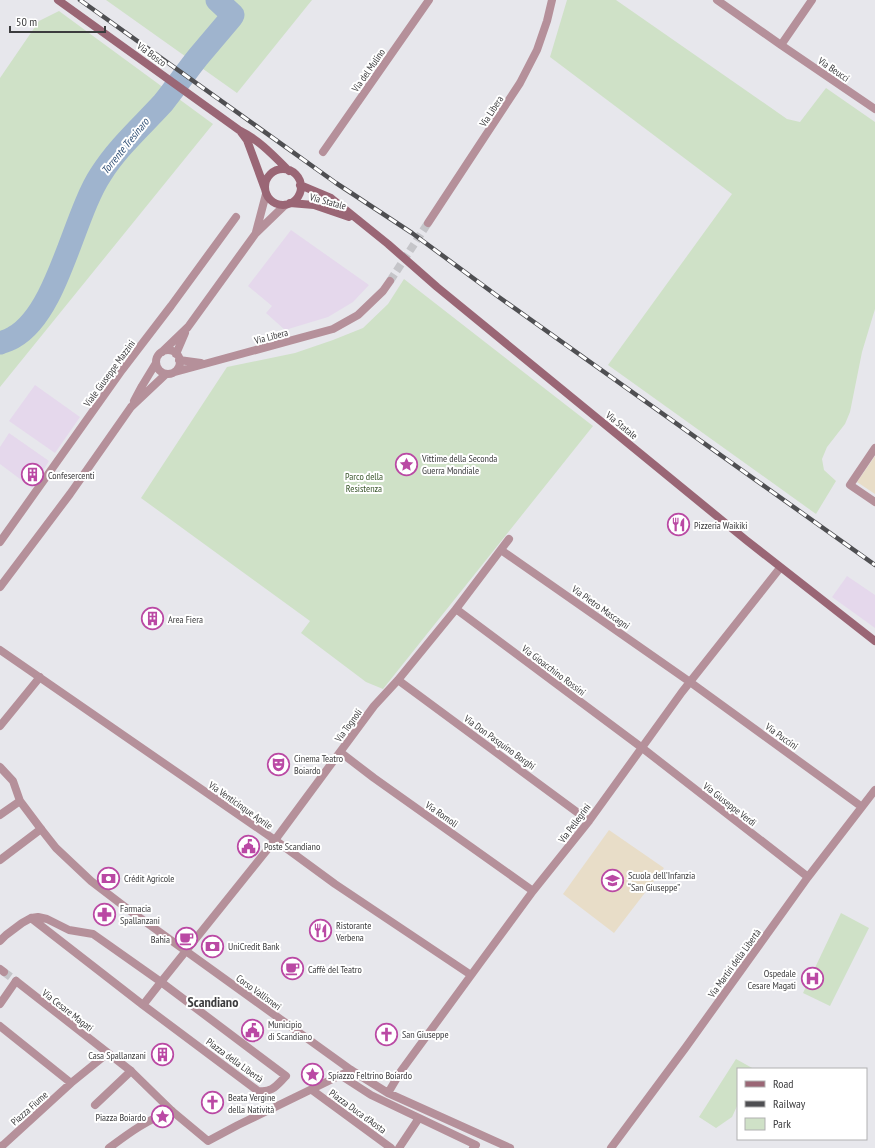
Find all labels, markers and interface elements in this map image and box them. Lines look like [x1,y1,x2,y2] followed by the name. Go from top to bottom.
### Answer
[10,8,105,34] scale bar
[16,14,37,29] text: 50 m
[134,39,169,69] street label: Via Bosco
[348,46,388,95] street label: Via del Mulino
[815,54,852,85] street label: Via Beucci
[476,93,506,130] street label: Via Libera
[98,114,153,177] water label: Torrente Tresinaro
[307,190,348,213] street label: Via Statale
[252,326,289,347] street label: Via Libera
[80,337,138,410] street label: Viale Giuseppe Mazzini
[602,408,640,442] street label: Via Statale
[393,451,419,477] place icon: Vittime della Seconda Guerra Mondiale
[421,452,497,477] place label: Vittime della Seconda Guerra Mondiale
[19,462,45,488] building icon: Confesercenti
[48,469,95,482] place label: Confesercenti
[345,470,383,495] park label: Parco della Resistenza
[666,512,692,538] restaurant icon: Pizzeria Waikiki
[694,519,747,532] place label: Pizzeria Waikiki
[568,582,632,632] street label: Via Pietro Mascagni
[140,606,166,632] building icon: Area Fiera
[168,613,203,626] place label: Area Fiera
[518,641,588,699] street label: Via Gioacchino Rossini
[331,706,365,745] street label: Via Tognoli
[461,712,538,773] street label: Via Don Pasquino Borghi
[762,720,801,753] street label: Via Puccini
[266,751,292,777] theatre icon: Cinema Teatro Boiardo
[294,752,343,777] place label: Cinema Teatro Boiardo
[205,778,275,832] street label: Via Venticinque Aprile
[700,779,759,829] street label: Via Giuseppe Verdi
[422,798,461,830] street label: Via Romoli
[555,801,593,846] street label: Via Pellegrini
[235,833,261,859] public building icon: Poste Scandiano
[264,840,320,853] place label: Poste Scandiano
[96,865,122,891] bank icon: Crédit Agricole
[600,868,626,894] school or university icon: Scuola dell’Infanzia “San Giuseppe”
[628,869,695,894] place label: Scuola dell’Infanzia “San Giuseppe”
[124,872,174,885] place label: Crédit Agricole
[91,901,117,927] pharmacy icon: Farmacia Spallanzani
[120,902,160,927] place label: Farmacia Spallanzani
[307,918,333,944] restaurant icon: Ristorante Verbena
[335,919,371,944] place label: Ristorante Verbena
[173,926,199,952] cafe icon: Bahia
[704,926,764,1001] street label: Via Martiri della Libertà
[151,933,170,946] place label: Bahia
[200,933,226,959] bank icon: UniCredit Bank
[228,940,280,953] place label: UniCredit Bank
[279,956,305,982] cafe icon: Caffè del Teatro
[308,963,362,976] place label: Caffè del Teatro
[799,966,825,992] hospital icon: Ospedale Cesare Magati
[748,967,796,992] place label: Ospedale Cesare Magati
[234,972,284,1013] street label: Corso Vallisneri
[39,986,96,1034] street label: Via Cesare Magati
[188,993,238,1011] district label: Scandiano
[240,1017,266,1043] public building icon: Municipio di Scandiano
[268,1018,312,1043] place label: Municipio di Scandiano
[373,1021,399,1047] church icon: San Giuseppe
[402,1028,449,1041] place label: San Giuseppe
[203,1035,266,1086] street label: Piazza della Libertà
[149,1042,175,1068] building icon: Casa Spallanzani
[88,1049,146,1062] place label: Casa Spallanzani
[299,1062,325,1088] place icon: Spiazzo Feltrino Boiardo
[737,1068,867,1140] legend
[328,1069,412,1082] place label: Spiazzo Feltrino Boiardo
[773,1076,793,1091] text: Road
[327,1086,389,1137] street label: Piazza Duca d'Aosta
[8,1088,51,1128] street label: Piazza Fiume
[200,1090,226,1116] church icon: Beata Vergine della Natività
[228,1091,276,1116] place label: Beata Vergine della Natività
[773,1096,806,1111] text: Railway
[149,1104,175,1130] place icon: Piazza Boiardo
[95,1111,146,1124] place label: Piazza Boiardo
[773,1116,791,1131] text: Park

